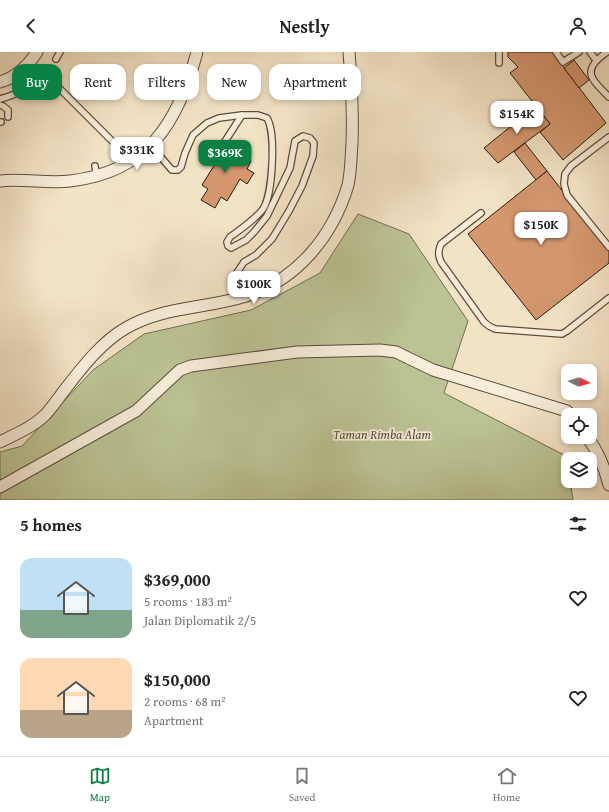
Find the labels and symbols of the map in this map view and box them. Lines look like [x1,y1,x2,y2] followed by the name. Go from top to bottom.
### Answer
[489,101,545,135] pin: $154K
[109,137,165,171] pin: $331K
[197,140,253,174] pin: $369K
[513,212,569,246] pin: $150K
[226,271,282,305] pin: $100K
[561,364,597,400] north arrow
[333,425,431,444] park label: Taman Rimba Alam

